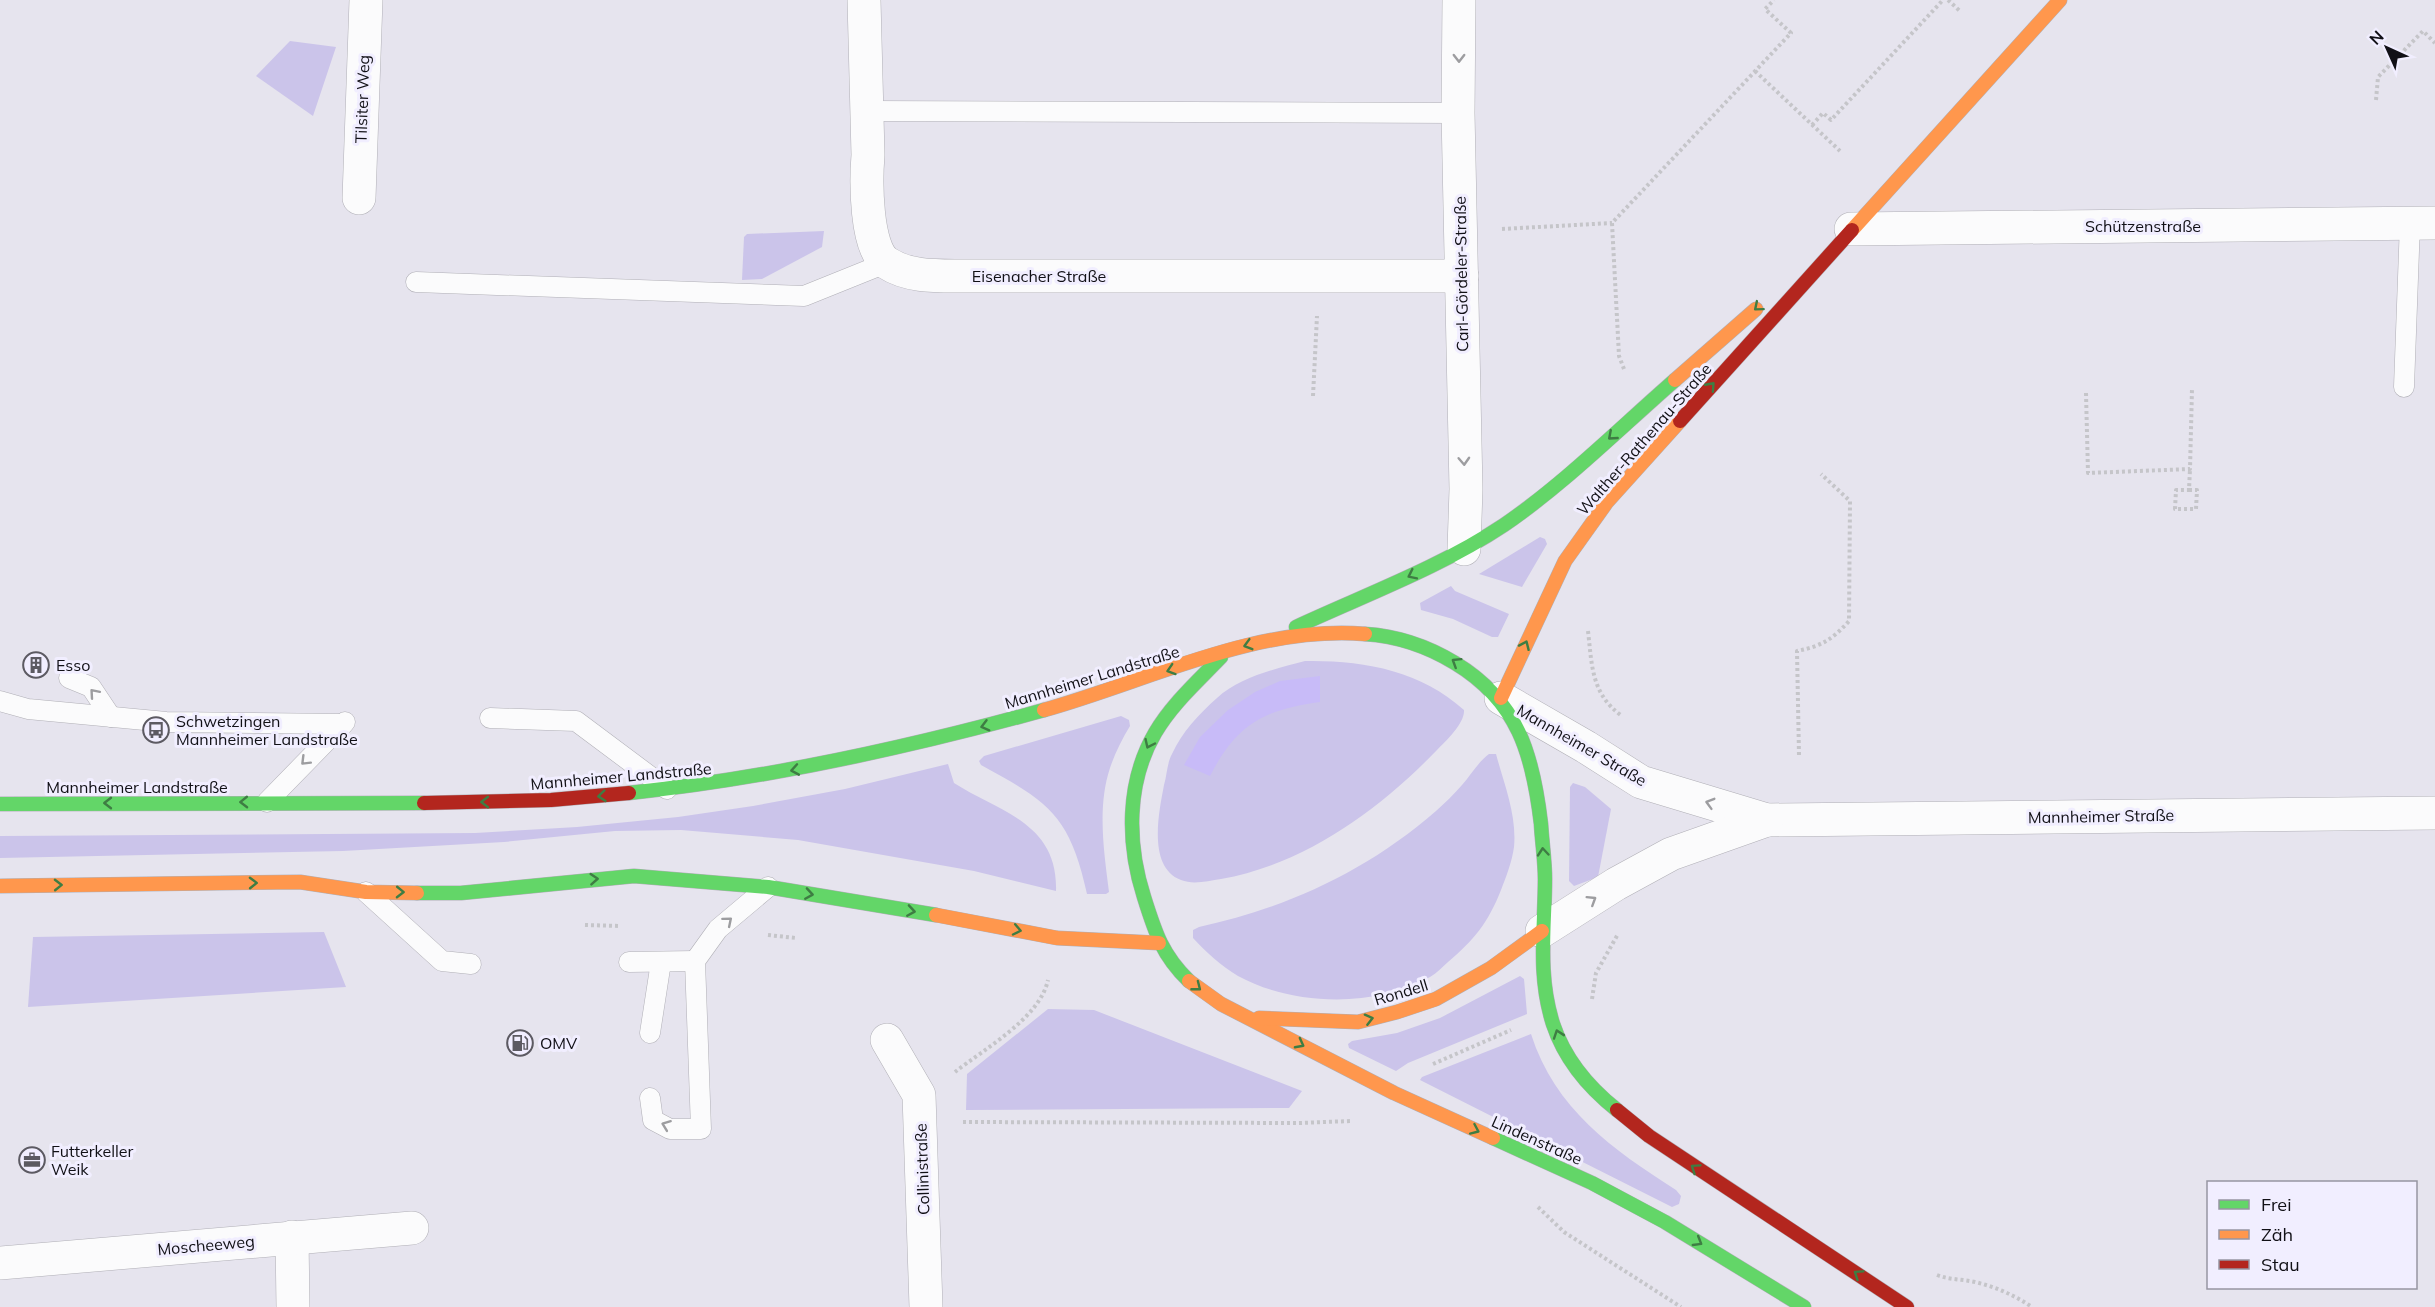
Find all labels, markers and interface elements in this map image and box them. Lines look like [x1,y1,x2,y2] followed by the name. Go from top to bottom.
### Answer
[2357,18,2417,78] north arrow
[2365,26,2388,49] text: N
[350,54,374,144] street label: Tilsiter Weg
[1453,54,1465,63] one-way arrow
[1450,196,1472,352] street label: Carl-Gördeler-Straße
[2085,216,2201,236] street label: Schützenstraße
[972,266,1106,286] street label: Eisenacher Straße
[1754,300,1765,311] one-way arrow
[1572,359,1716,519] street label: Walther-Rathenau-Straße
[1704,382,1715,393] one-way arrow
[1608,429,1619,440] one-way arrow
[1458,457,1471,466] one-way arrow
[1408,568,1418,579] one-way arrow
[1243,638,1254,650] one-way arrow
[1518,640,1530,651] one-way arrow
[1002,641,1182,713] street label: Mannheimer Landstraße
[21,650,51,680] building icon: Esso
[56,655,90,675] place label: Esso
[1452,657,1462,669] one-way arrow
[1166,662,1177,675] one-way arrow
[90,689,101,700] one-way arrow
[1514,700,1650,790] street label: Mannheimer Straße
[176,711,358,749] place label: Schwetzingen Mannheimer Landstraße
[141,715,171,745] bus stop icon: Schwetzingen Mannheimer Landstraße
[980,719,991,731] one-way arrow
[1145,737,1157,748] one-way arrow
[301,755,312,765] one-way arrow
[530,758,712,794] street label: Mannheimer Landstraße
[790,763,799,775] one-way arrow
[46,777,228,797] street label: Mannheimer Landstraße
[597,789,606,802] one-way arrow
[240,796,249,809] one-way arrow
[480,796,489,808] one-way arrow
[103,797,112,809] one-way arrow
[1706,798,1716,810] one-way arrow
[2028,805,2174,827] street label: Mannheimer Straße
[1537,847,1550,856] one-way arrow
[590,873,599,886] one-way arrow
[249,877,258,889] one-way arrow
[54,878,63,891] one-way arrow
[396,886,405,898] one-way arrow
[804,888,814,900] one-way arrow
[1586,895,1596,907] one-way arrow
[906,904,916,917] one-way arrow
[721,917,732,928] one-way arrow
[1012,923,1022,936] one-way arrow
[1372,974,1430,1010] street label: Rondell
[1191,979,1202,990] one-way arrow
[1364,1013,1374,1026] one-way arrow
[505,1028,535,1058] fuel station icon: OMV
[1553,1029,1565,1040] one-way arrow
[540,1033,578,1053] place label: OMV
[1294,1037,1304,1048] one-way arrow
[1489,1111,1585,1169] street label: Lindenstraße
[661,1120,671,1133] one-way arrow
[910,1123,934,1215] street label: Collinistraße
[1469,1123,1480,1135] one-way arrow
[51,1141,134,1179] place label: Futterkeller Weik
[17,1145,47,1175] office icon: Futterkeller Weik
[1691,1164,1702,1175] one-way arrow
[2207,1181,2417,1289] legend
[2261,1193,2291,1216] text: Frei
[2261,1223,2293,1246] text: Zäh
[157,1231,255,1259] street label: Moscheeweg
[1692,1235,1702,1247] one-way arrow
[2261,1253,2300,1276] text: Stau
[1854,1270,1865,1281] one-way arrow

